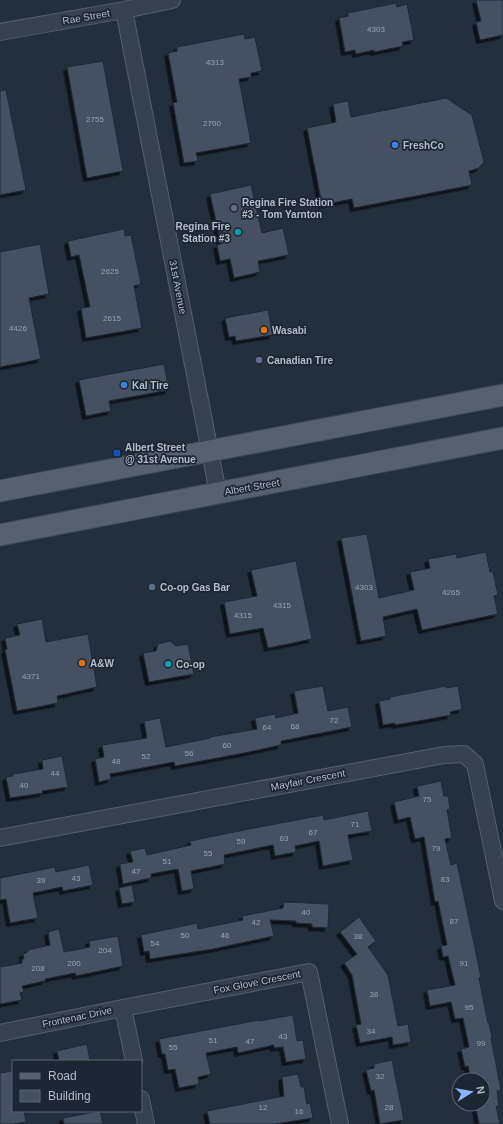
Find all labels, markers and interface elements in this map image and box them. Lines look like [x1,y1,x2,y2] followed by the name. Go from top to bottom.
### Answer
[62,7,111,27] street label: Rae Street
[367,25,385,34] house number: 4303
[206,58,224,67] house number: 4313
[86,115,104,124] house number: 2755
[203,119,221,128] house number: 2700
[390,140,400,150] marker: FreshCo
[403,140,444,151] place label: FreshCo
[242,197,333,220] place label: Regina Fire Station #3 - Tom Yarnton
[229,203,239,213] marker: Regina Fire Station #3 - Tom Yarnton
[176,221,230,244] place label: Regina Fire Station #3
[233,227,243,237] marker: Regina Fire Station #3
[167,259,189,315] street label: 31st Avenue
[101,267,119,276] house number: 2625
[103,314,121,323] house number: 2615
[9,324,27,333] house number: 4426
[259,325,269,335] marker: Wasabi
[272,325,307,336] place label: Wasabi
[254,355,264,365] marker: Canadian Tire
[267,355,333,366] place label: Canadian Tire
[119,380,129,390] marker: Kal Tire
[132,380,169,391] place label: Kal Tire
[125,442,196,465] place label: Albert Street @ 31st Avenue
[112,448,122,458] marker: Albert Street @ 31st Avenue
[224,477,281,497] street label: Albert Street
[147,582,157,592] marker: Co-op Gas Bar
[160,582,230,593] place label: Co-op Gas Bar
[355,583,373,592] house number: 4303
[442,588,460,597] house number: 4265
[273,601,291,610] house number: 4315
[234,611,252,620] house number: 4315
[77,658,87,668] marker: A&W
[90,658,114,669] place label: A&W
[163,659,173,669] marker: Co-op
[176,659,205,670] place label: Co-op
[22,672,40,681] house number: 4371
[330,716,339,725] house number: 72
[291,722,300,731] house number: 68
[263,723,272,732] house number: 64
[223,741,232,750] house number: 60
[185,749,194,758] house number: 56
[142,752,151,761] house number: 52
[112,757,121,766] house number: 48
[270,767,346,793] street label: Mayfair Crescent
[51,769,60,778] house number: 44
[20,781,29,790] house number: 40
[423,795,432,804] house number: 75
[351,820,360,829] house number: 71
[309,828,318,837] house number: 67
[280,834,289,843] house number: 63
[237,837,246,846] house number: 59
[432,844,441,853] house number: 79
[204,849,213,858] house number: 55
[163,857,172,866] house number: 51
[132,867,141,876] house number: 47
[72,874,81,883] house number: 43
[441,875,450,884] house number: 83
[37,876,46,885] house number: 39
[302,908,311,917] house number: 40
[450,917,459,926] house number: 87
[252,918,261,927] house number: 42
[181,931,190,940] house number: 50
[221,931,230,940] house number: 46
[354,932,363,941] house number: 38
[151,939,160,948] house number: 54
[98,946,112,955] house number: 204
[67,959,81,968] house number: 200
[460,959,469,968] house number: 91
[31,964,45,973] house number: 208
[213,968,302,996] street label: Fox Glove Crescent
[370,990,379,999] house number: 36
[465,1003,474,1012] house number: 95
[41,1004,113,1030] street label: Frontenac Drive
[367,1027,376,1036] house number: 34
[279,1032,288,1041] house number: 43
[209,1036,218,1045] house number: 51
[246,1037,255,1046] house number: 47
[477,1039,486,1048] house number: 99
[169,1043,178,1052] house number: 55
[12,1060,142,1112] legend
[48,1069,77,1083] text: Road
[376,1072,385,1081] house number: 32
[451,1072,491,1112] north arrow
[474,1085,487,1095] text: N
[48,1089,91,1103] text: Building
[259,1103,268,1112] house number: 12
[385,1103,394,1112] house number: 28
[295,1107,304,1116] house number: 16

